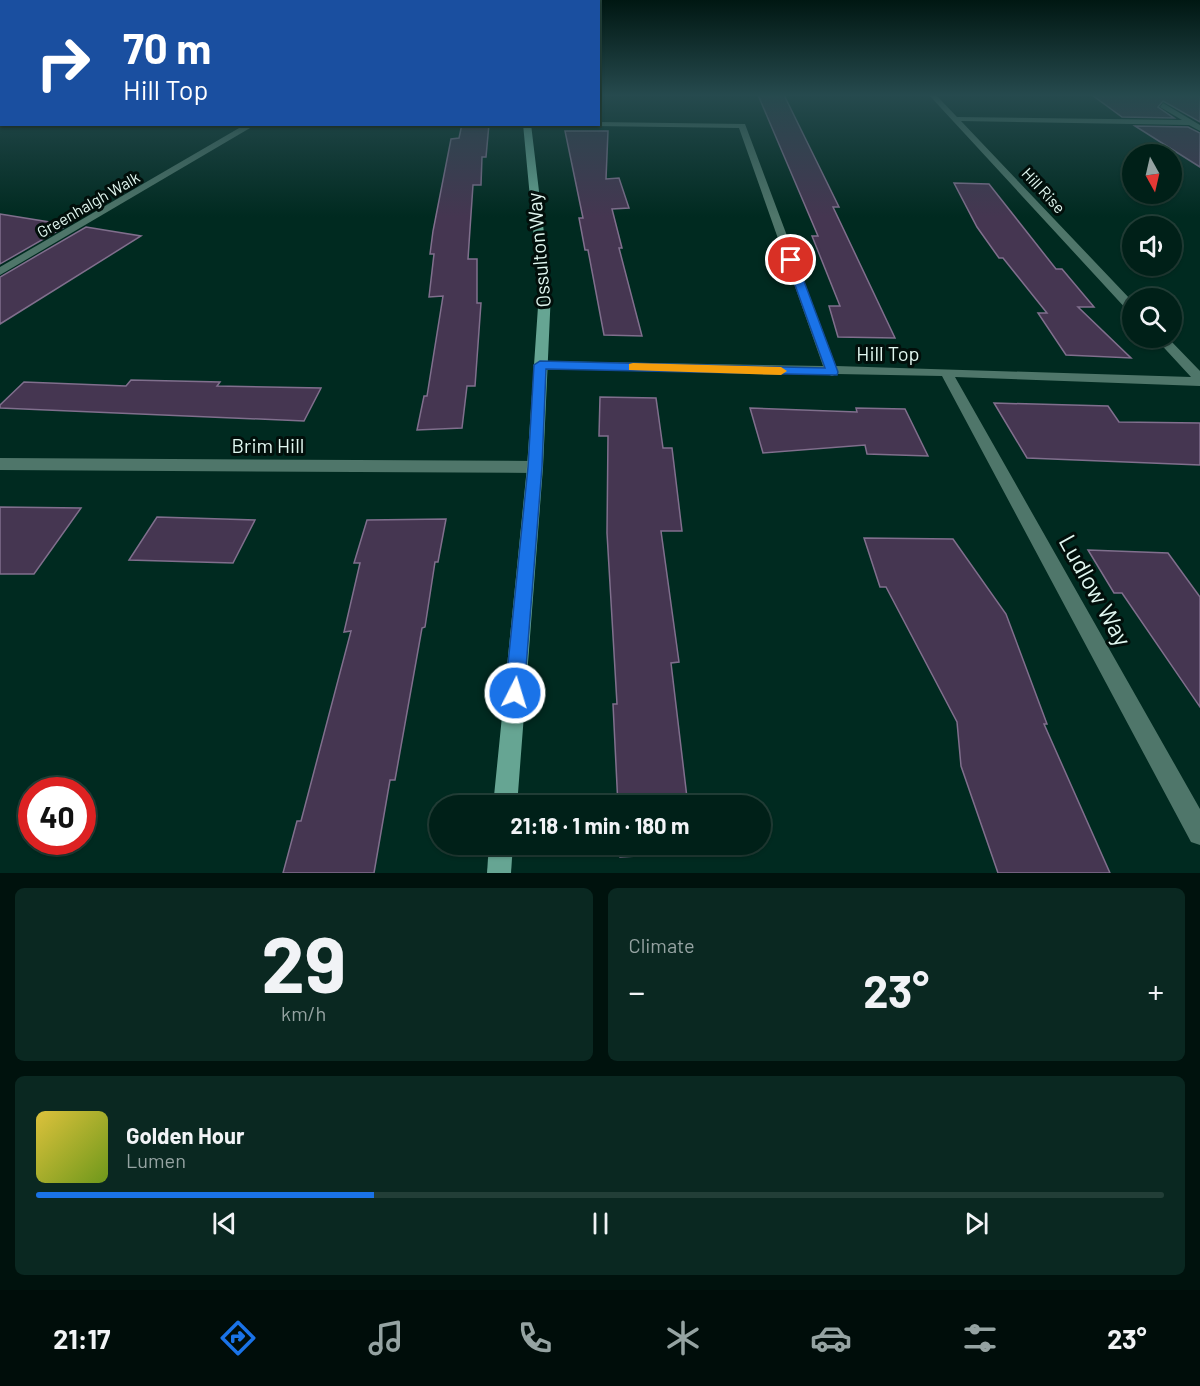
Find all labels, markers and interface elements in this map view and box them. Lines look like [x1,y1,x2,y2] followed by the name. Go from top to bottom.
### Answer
[123,22,211,72] text: 70 m
[24,24,102,102] icon: right
[123,73,208,105] text: Hill Top
[1122,144,1182,204] north arrow
[1122,144,1182,348] map controls
[1018,163,1070,217] street label: Hill Rise
[33,167,143,241] street label: Greenhalgh Walk
[521,192,555,308] street label: Ossulton Way
[1122,216,1182,276] button: sound
[765,234,816,285] pin
[774,243,807,276] icon: arrive
[1122,288,1182,348] button: search
[856,341,920,365] street label: Hill Top
[232,433,304,457] street label: Brim Hill
[1054,529,1138,651] street label: Ludlow Way
[483,661,547,725] position arrow
[18,777,96,855] speed limit sign: 40
[511,812,689,838] text: 21:18 · 1 min · 180 m
[261,915,346,1009] text: 29
[629,933,695,957] text: Climate
[863,963,929,1017] text: 23°
[629,971,645,1011] text: −
[1147,971,1164,1011] text: +
[281,1001,326,1025] text: km/h
[126,1122,244,1148] text: Golden Hour
[126,1148,186,1172] text: Lumen
[208,1207,241,1240] icon: previous
[584,1207,617,1240] icon: pause
[960,1207,993,1240] icon: next
[217,1317,259,1359] icon: directions
[365,1317,407,1359] icon: music
[514,1317,556,1359] icon: phone
[662,1317,704,1359] icon: climate
[810,1317,852,1359] icon: car
[959,1317,1001,1359] icon: filters
[53,1322,110,1354] text: 21:17
[1107,1322,1147,1354] text: 23°

